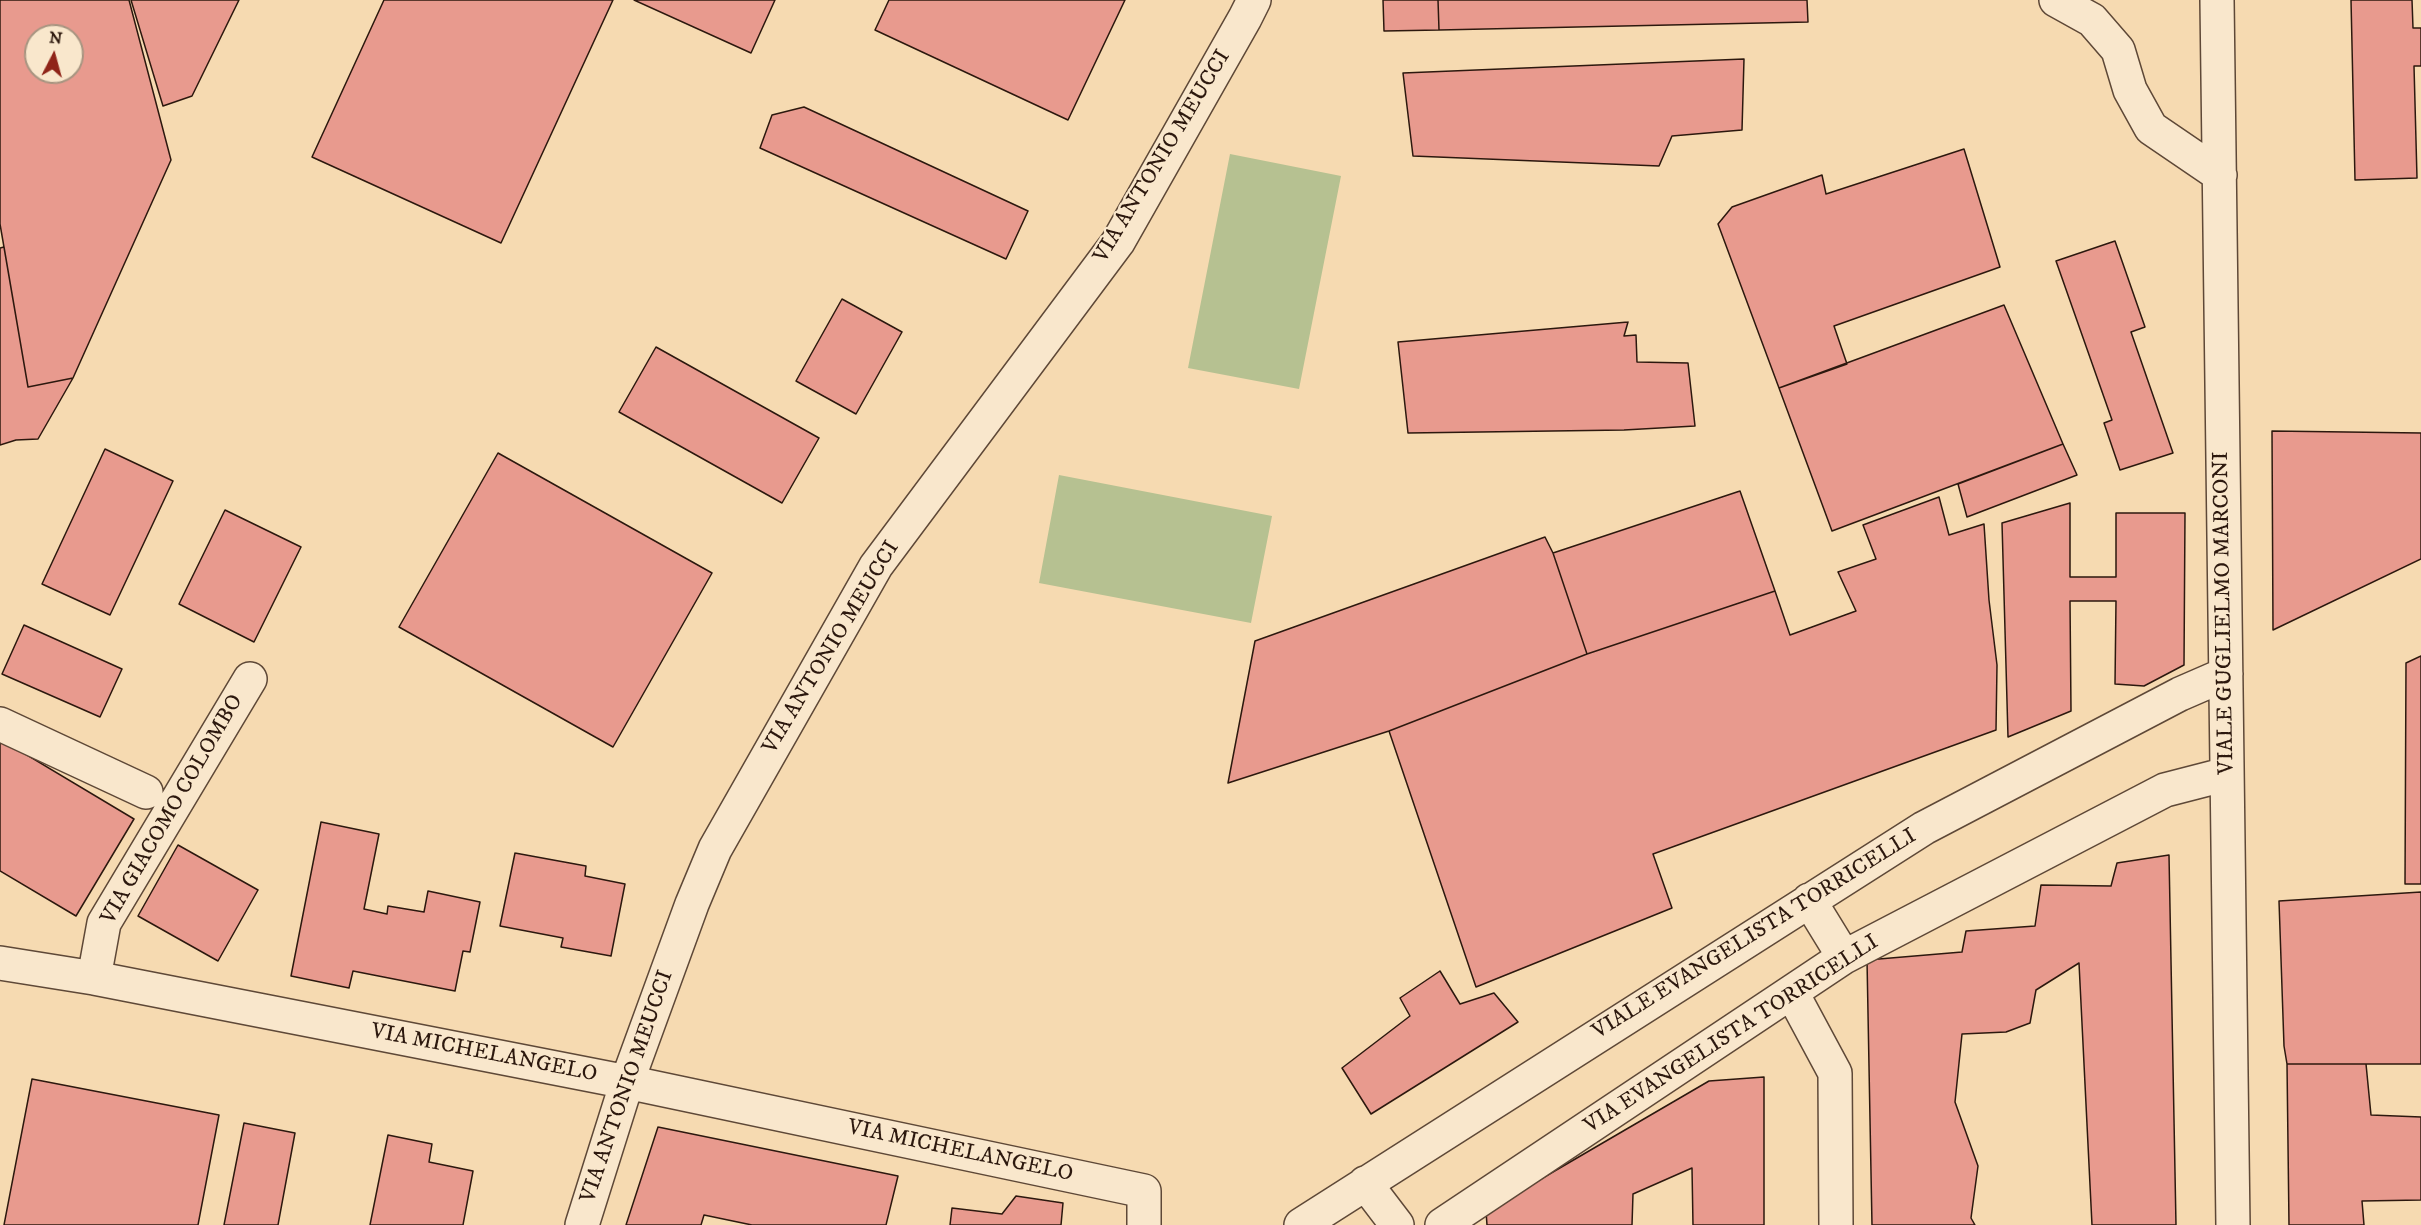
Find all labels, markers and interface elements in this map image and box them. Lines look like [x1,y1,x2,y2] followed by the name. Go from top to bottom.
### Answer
[24,24,84,84] north arrow
[48,27,63,49] text: N
[1089,46,1237,268] street label: VIA ANTONIO MEUCCI
[2209,451,2241,775] street label: VIALE GUGLIELMO MARCONI
[758,537,906,759] street label: VIA ANTONIO MEUCCI
[96,690,250,930] street label: VIA GIACOMO COLOMBO
[1588,824,1922,1046] street label: VIALE EVANGELISTA TORRICELLI
[1580,930,1884,1140] street label: VIA EVANGELISTA TORRICELLI
[576,967,680,1207] street label: VIA ANTONIO MEUCCI
[369,1019,599,1089] street label: VIA MICHELANGELO
[845,1115,1075,1189] street label: VIA MICHELANGELO

